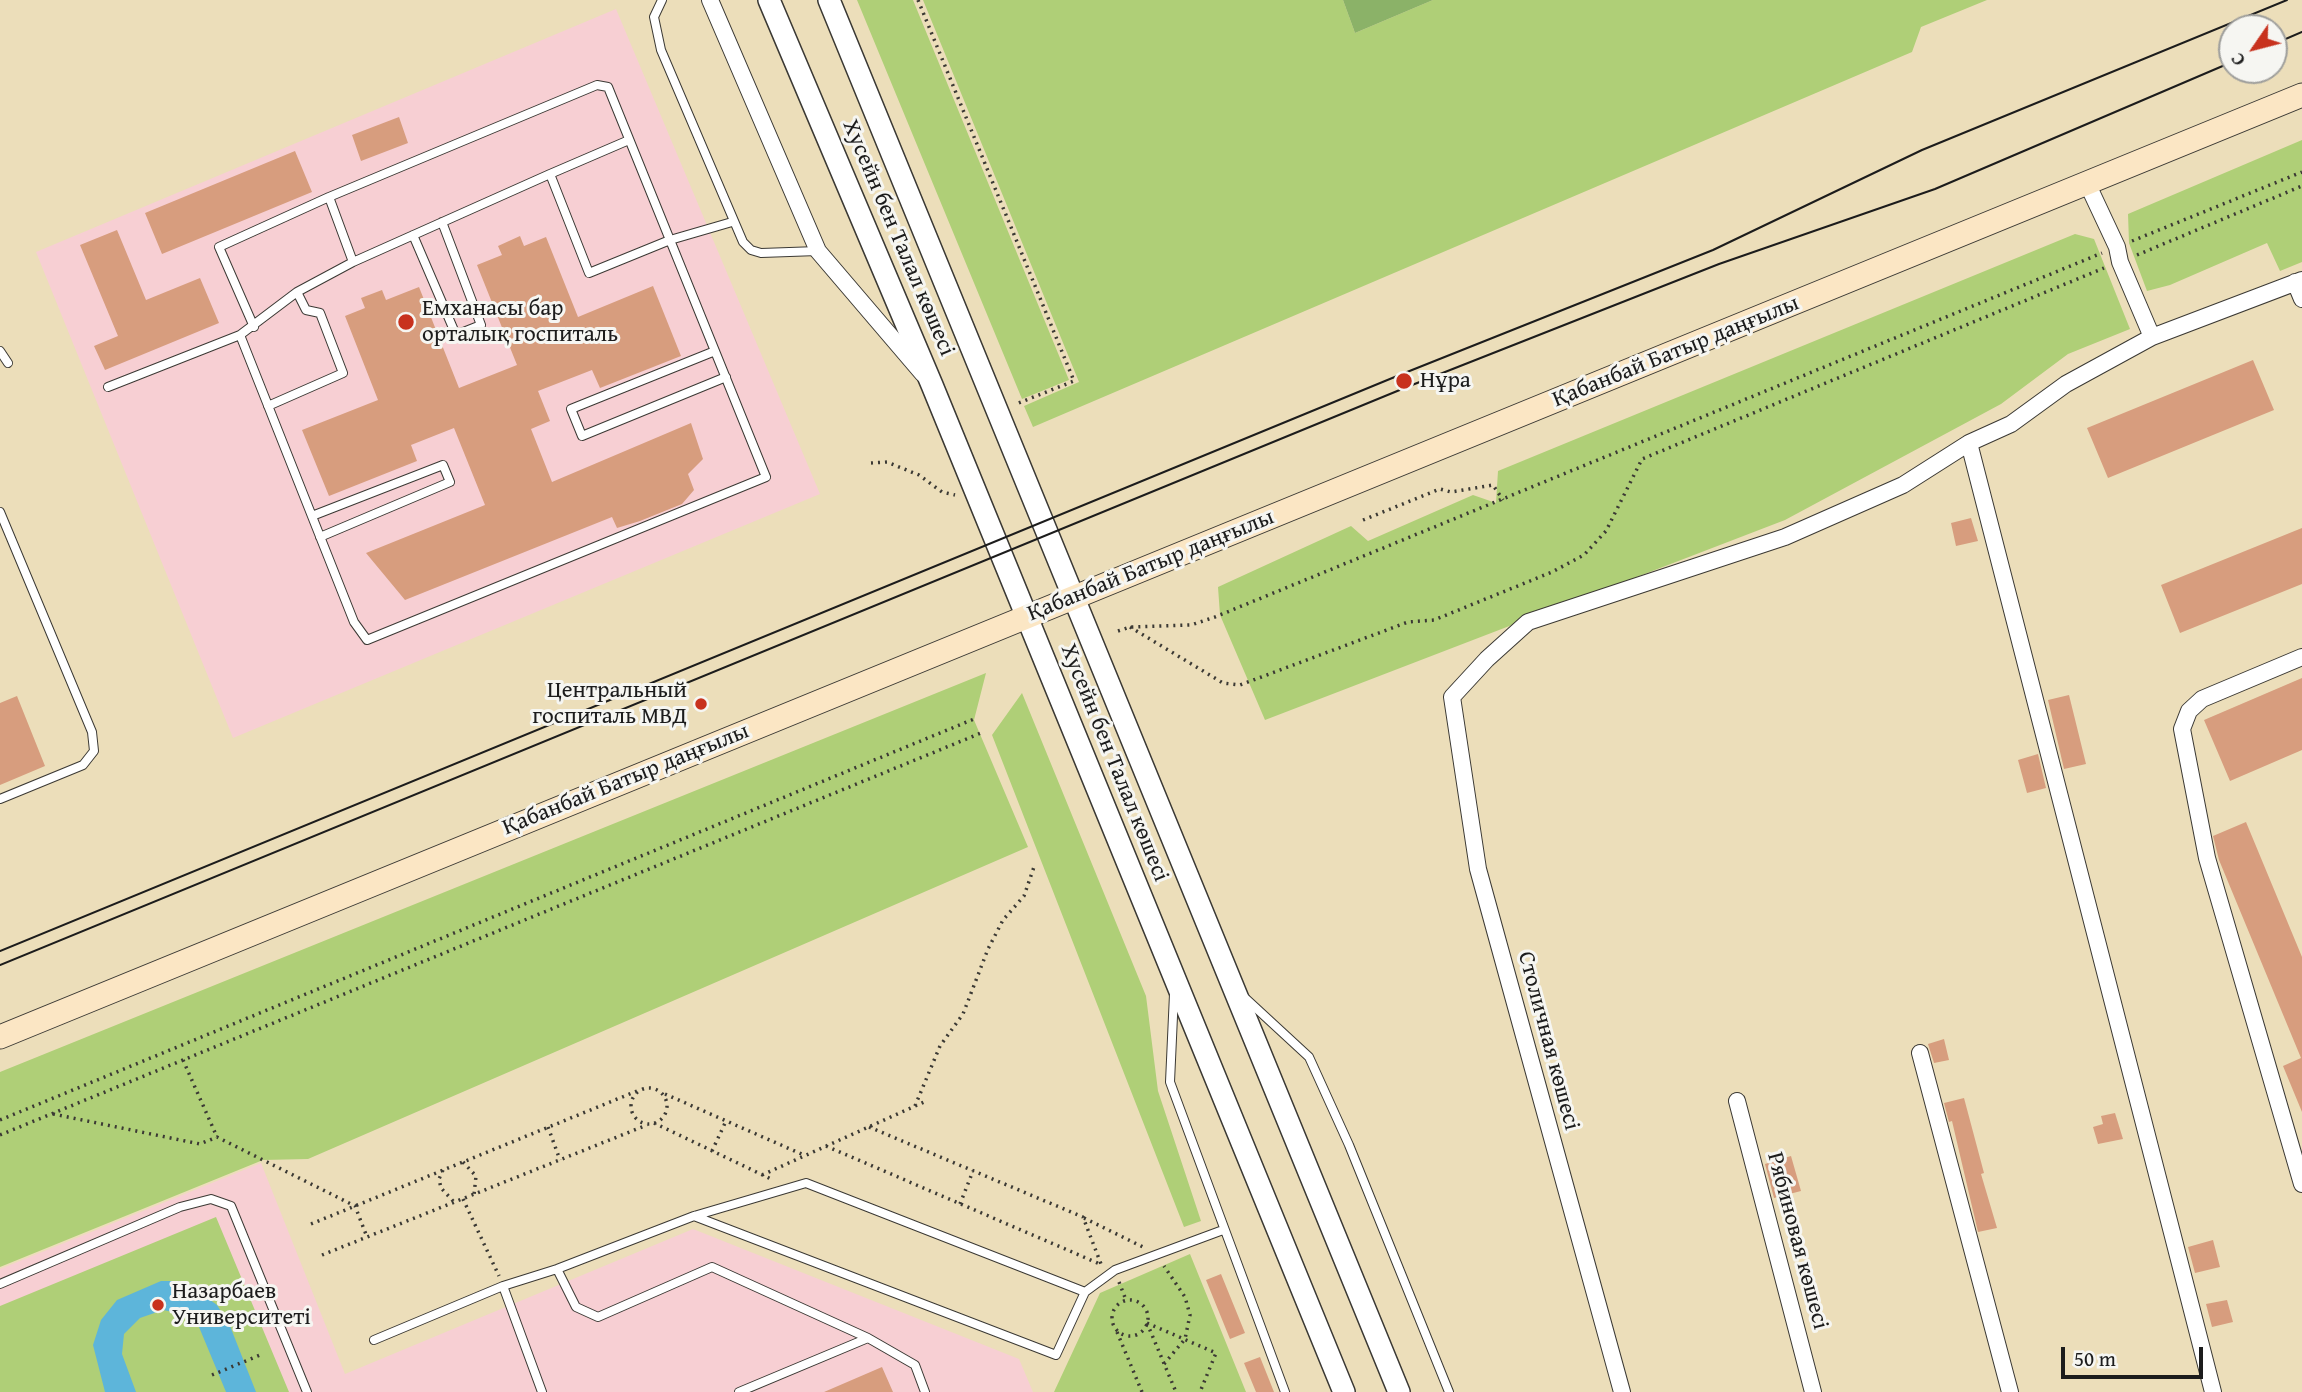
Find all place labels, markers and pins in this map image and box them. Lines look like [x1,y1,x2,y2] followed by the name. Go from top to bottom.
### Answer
[422,295,618,349] place label: Емханасы бар орталық госпиталь
[396,312,416,332] marker: Емханасы бар орталық госпиталь
[1420,367,1471,395] place label: Нұра
[1394,371,1414,391] marker: Нұра
[532,677,687,731] place label: Центральный госпиталь МВД
[693,696,709,712] marker: Центральный госпиталь МВД
[172,1278,311,1332] place label: Назарбаев Университеті
[150,1297,166,1313] marker: Назарбаев Университеті

